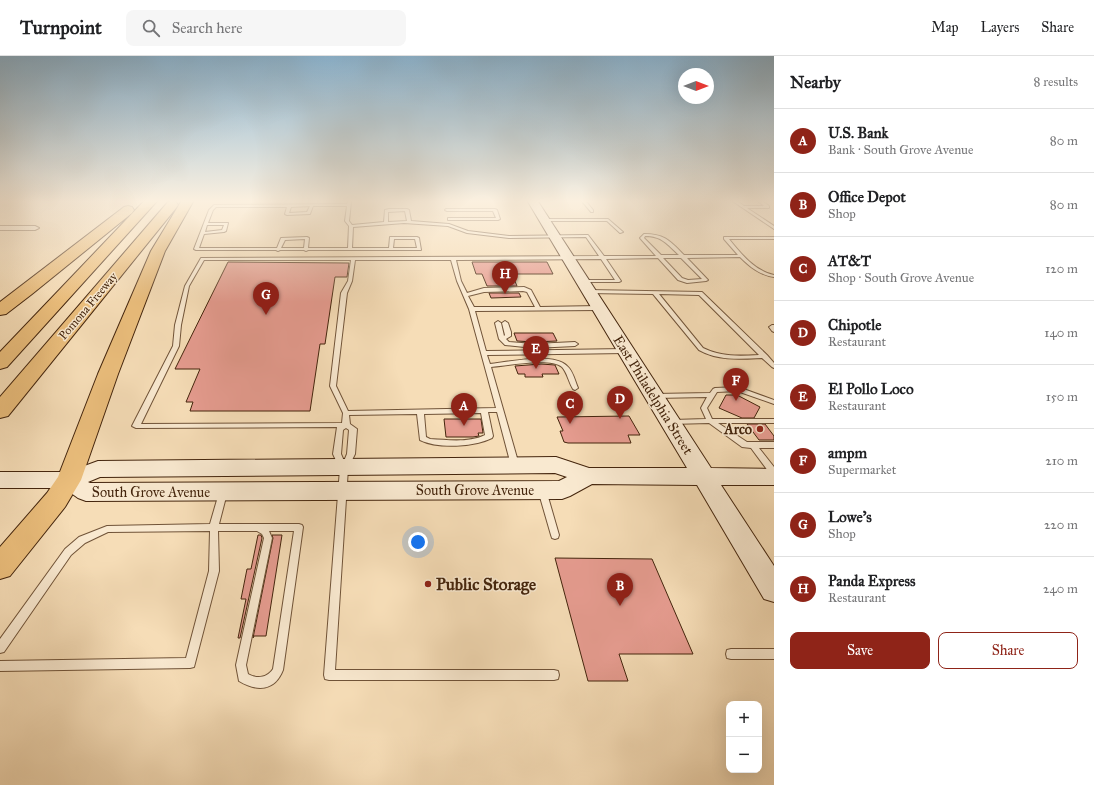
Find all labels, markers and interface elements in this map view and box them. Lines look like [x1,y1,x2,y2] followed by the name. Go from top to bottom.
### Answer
[126,10,406,46] search box
[20,16,102,39] text: Turnpoint
[140,17,162,39] icon: search
[172,19,243,37] text: Search here
[931,19,959,36] text: Map
[981,19,1019,36] text: Layers
[1041,19,1074,36] text: Share
[678,68,714,104] north arrow
[790,72,841,93] text: Nearby
[1034,74,1078,90] text: 8 results
[828,124,889,142] text: U.S. Bank
[799,133,807,149] text: A
[1050,133,1078,149] text: 80 m
[828,142,973,158] text: Bank · South Grove Avenue
[828,188,906,206] text: Office Depot
[799,197,807,213] text: B
[1050,197,1078,213] text: 80 m
[828,206,856,222] text: Shop
[828,252,871,270] text: AT&T
[492,261,518,294] pin: H
[799,261,807,277] text: C
[1045,261,1078,277] text: 120 m
[56,269,120,342] street label: Pomona Freeway
[828,270,974,286] text: Shop · South Grove Avenue
[253,282,279,315] pin: G
[828,316,881,334] text: Chipotle
[798,325,808,341] text: D
[1044,325,1078,341] text: 140 m
[609,332,697,458] street label: East Philadelphia Street
[828,334,886,350] text: Restaurant
[523,336,549,369] pin: E
[723,368,749,401] pin: F
[828,380,914,398] text: El Pollo Loco
[607,386,633,419] pin: D
[798,389,808,405] text: E
[1046,389,1078,405] text: 150 m
[557,391,583,424] pin: C
[451,393,477,426] pin: A
[828,398,886,414] text: Restaurant
[723,421,752,438] place label: Arco
[755,424,765,434] marker: Arco
[828,444,867,462] text: ampm
[799,453,807,469] text: F
[1045,453,1078,469] text: 210 m
[828,462,896,478] text: Supermarket
[416,482,534,499] street label: South Grove Avenue
[92,484,210,501] street label: South Grove Avenue
[828,508,872,526] text: Lowe's
[798,517,808,533] text: G
[1044,517,1078,533] text: 220 m
[828,526,856,542] text: Shop
[408,532,428,552] your location
[828,572,915,590] text: Panda Express
[607,573,633,606] pin: B
[436,574,536,595] place label: Public Storage
[423,579,433,589] marker: Public Storage
[797,581,809,597] text: H
[1043,581,1078,597] text: 240 m
[828,590,886,606] text: Restaurant
[790,632,930,669] button: Save
[938,632,1078,669] button: Share
[726,701,762,773] map controls
[726,701,762,737] button: +
[726,737,762,773] button: −

